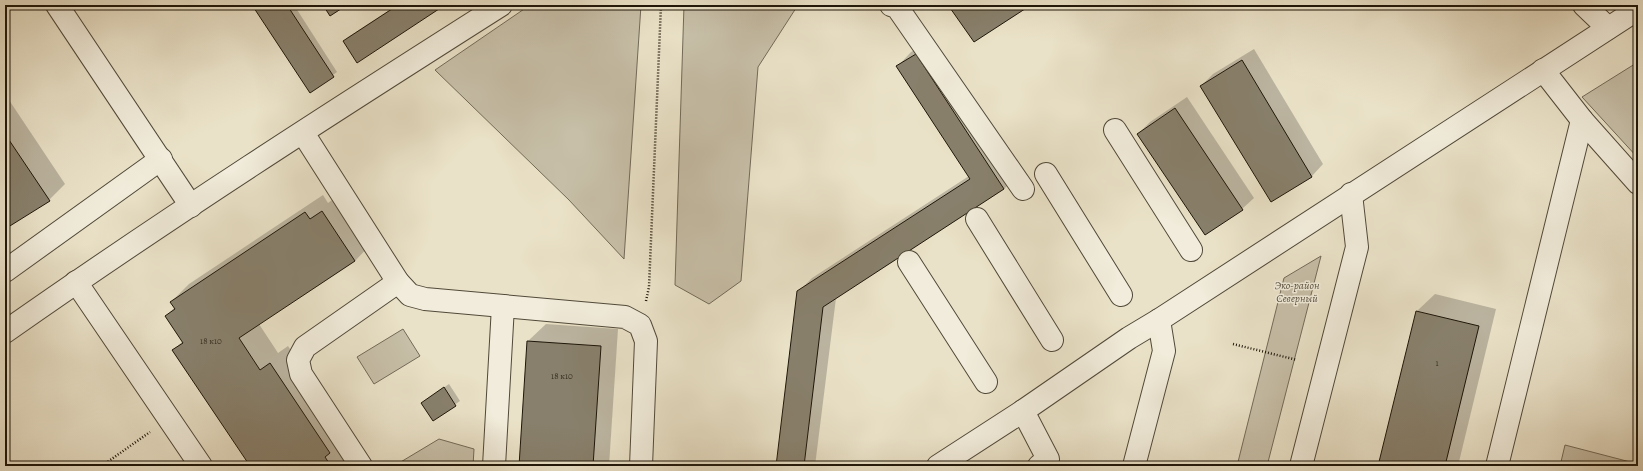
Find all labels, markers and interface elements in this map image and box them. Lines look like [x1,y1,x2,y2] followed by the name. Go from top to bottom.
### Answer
[1274,278,1320,306] park label: Эко-район Северный
[200,335,222,347] house number: 18 к10
[1435,357,1439,369] house number: 1
[551,370,573,382] house number: 18 к10

